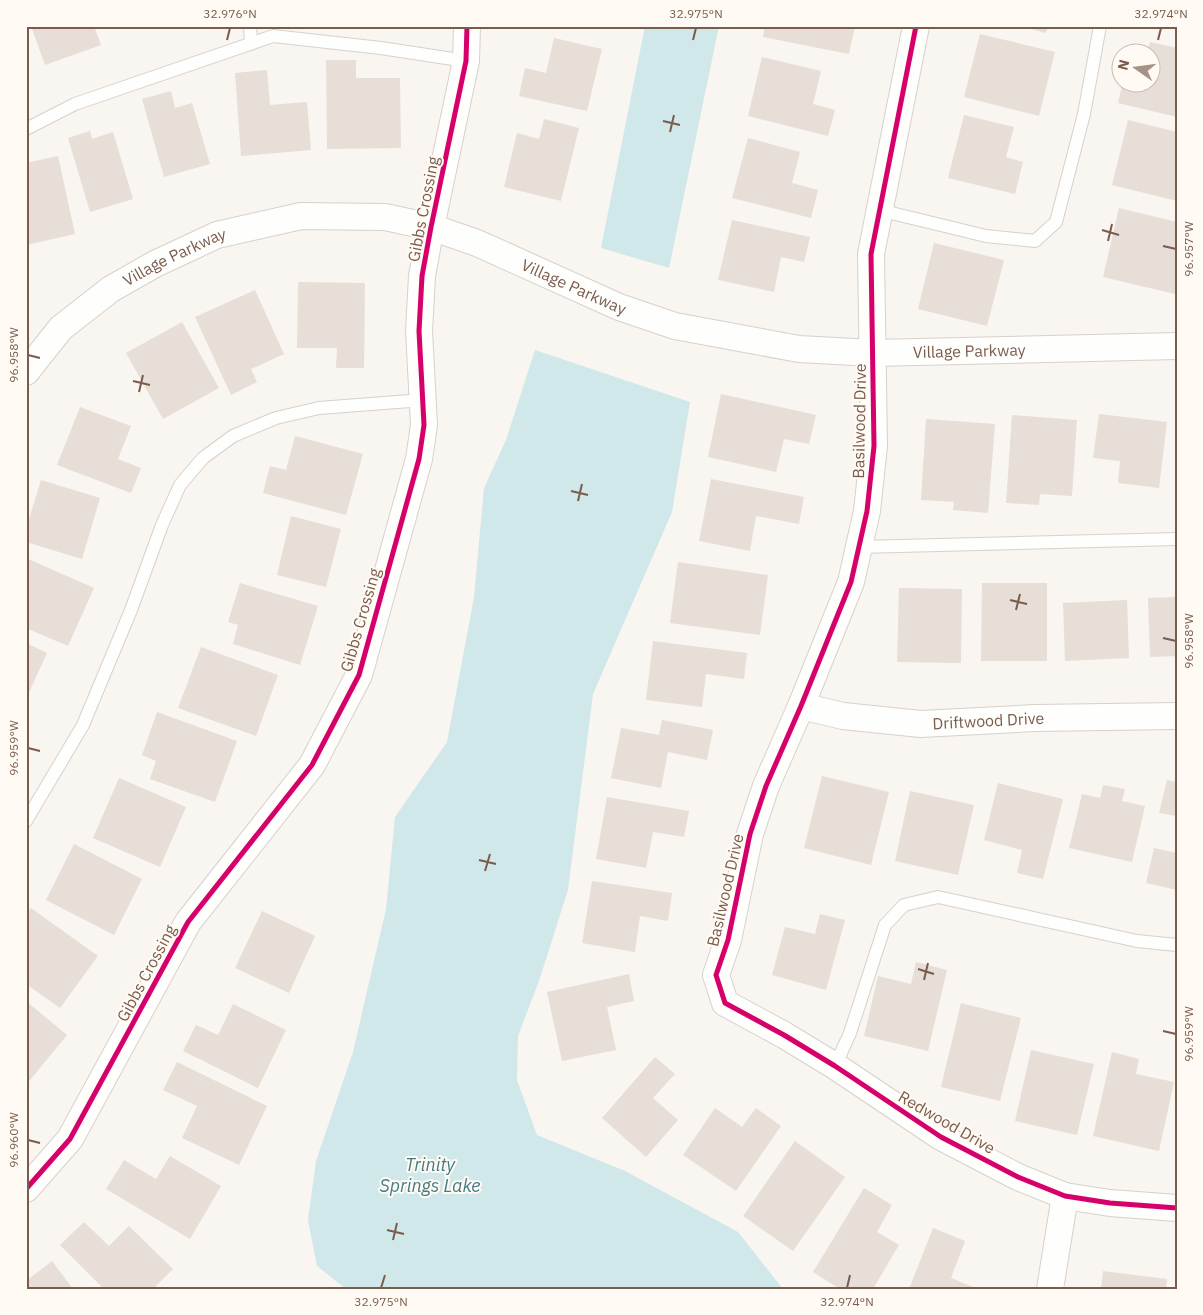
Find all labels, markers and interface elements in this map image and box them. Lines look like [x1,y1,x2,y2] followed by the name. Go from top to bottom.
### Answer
[203,6,257,21] text: 32.976°N
[669,6,723,21] text: 32.975°N
[1134,6,1188,21] text: 32.974°N
[1110,42,1160,92] north arrow
[1113,58,1133,72] text: N
[403,154,443,263] street label: Gibbs Crossing
[1181,221,1196,277] text: 96.957°W
[119,223,228,290] street label: Village Parkway
[518,254,629,319] street label: Village Parkway
[6,327,21,383] text: 96.958°W
[913,339,1026,362] street label: Village Parkway
[848,363,870,479] street label: Basilwood Drive
[336,565,385,674] street label: Gibbs Crossing
[1181,613,1196,669] text: 96.958°W
[932,708,1045,733] street label: Driftwood Drive
[6,720,21,776] text: 96.959°W
[702,831,748,948] street label: Basilwood Drive
[112,921,180,1025] street label: Gibbs Crossing
[1181,1006,1196,1062] text: 96.959°W
[895,1086,999,1158] street label: Redwood Drive
[6,1112,21,1168] text: 96.960°W
[379,1153,481,1197] water label: Trinity Springs Lake
[354,1294,408,1309] text: 32.975°N
[820,1294,874,1309] text: 32.974°N

